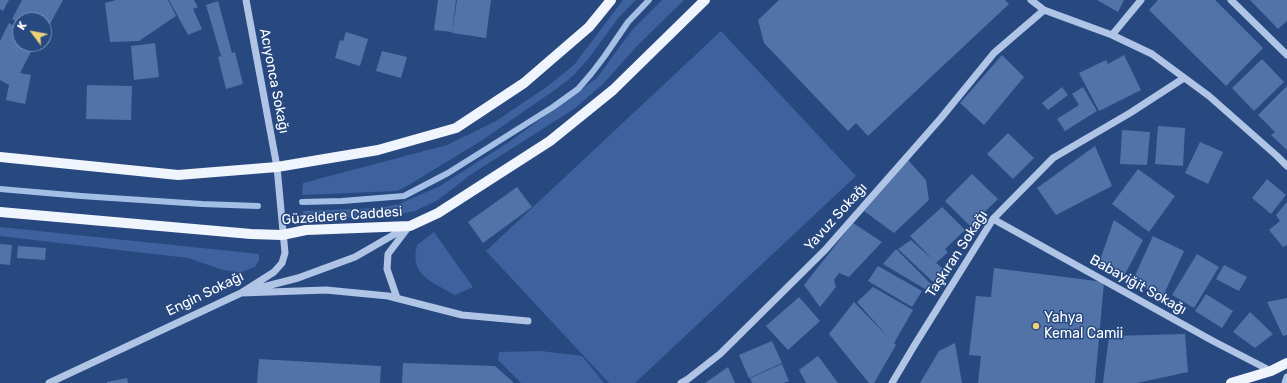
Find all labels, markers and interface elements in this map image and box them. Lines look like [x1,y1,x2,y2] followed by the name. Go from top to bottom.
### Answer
[12,12,52,52] north arrow
[15,19,30,32] text: K
[256,27,292,135] street label: Acıyonca Sokağı
[801,180,871,254] street label: Yavuz Sokağı
[281,203,403,229] street label: Güzeldere Caddesi
[923,207,991,301] street label: Taşkıran Sokağı
[1087,251,1189,319] street label: Babayiğit Sokağı
[164,268,246,320] street label: Engin Sokağı
[1044,310,1123,342] place label: Yahya Kemal Camii
[1031,321,1041,331] marker: Yahya Kemal Camii

